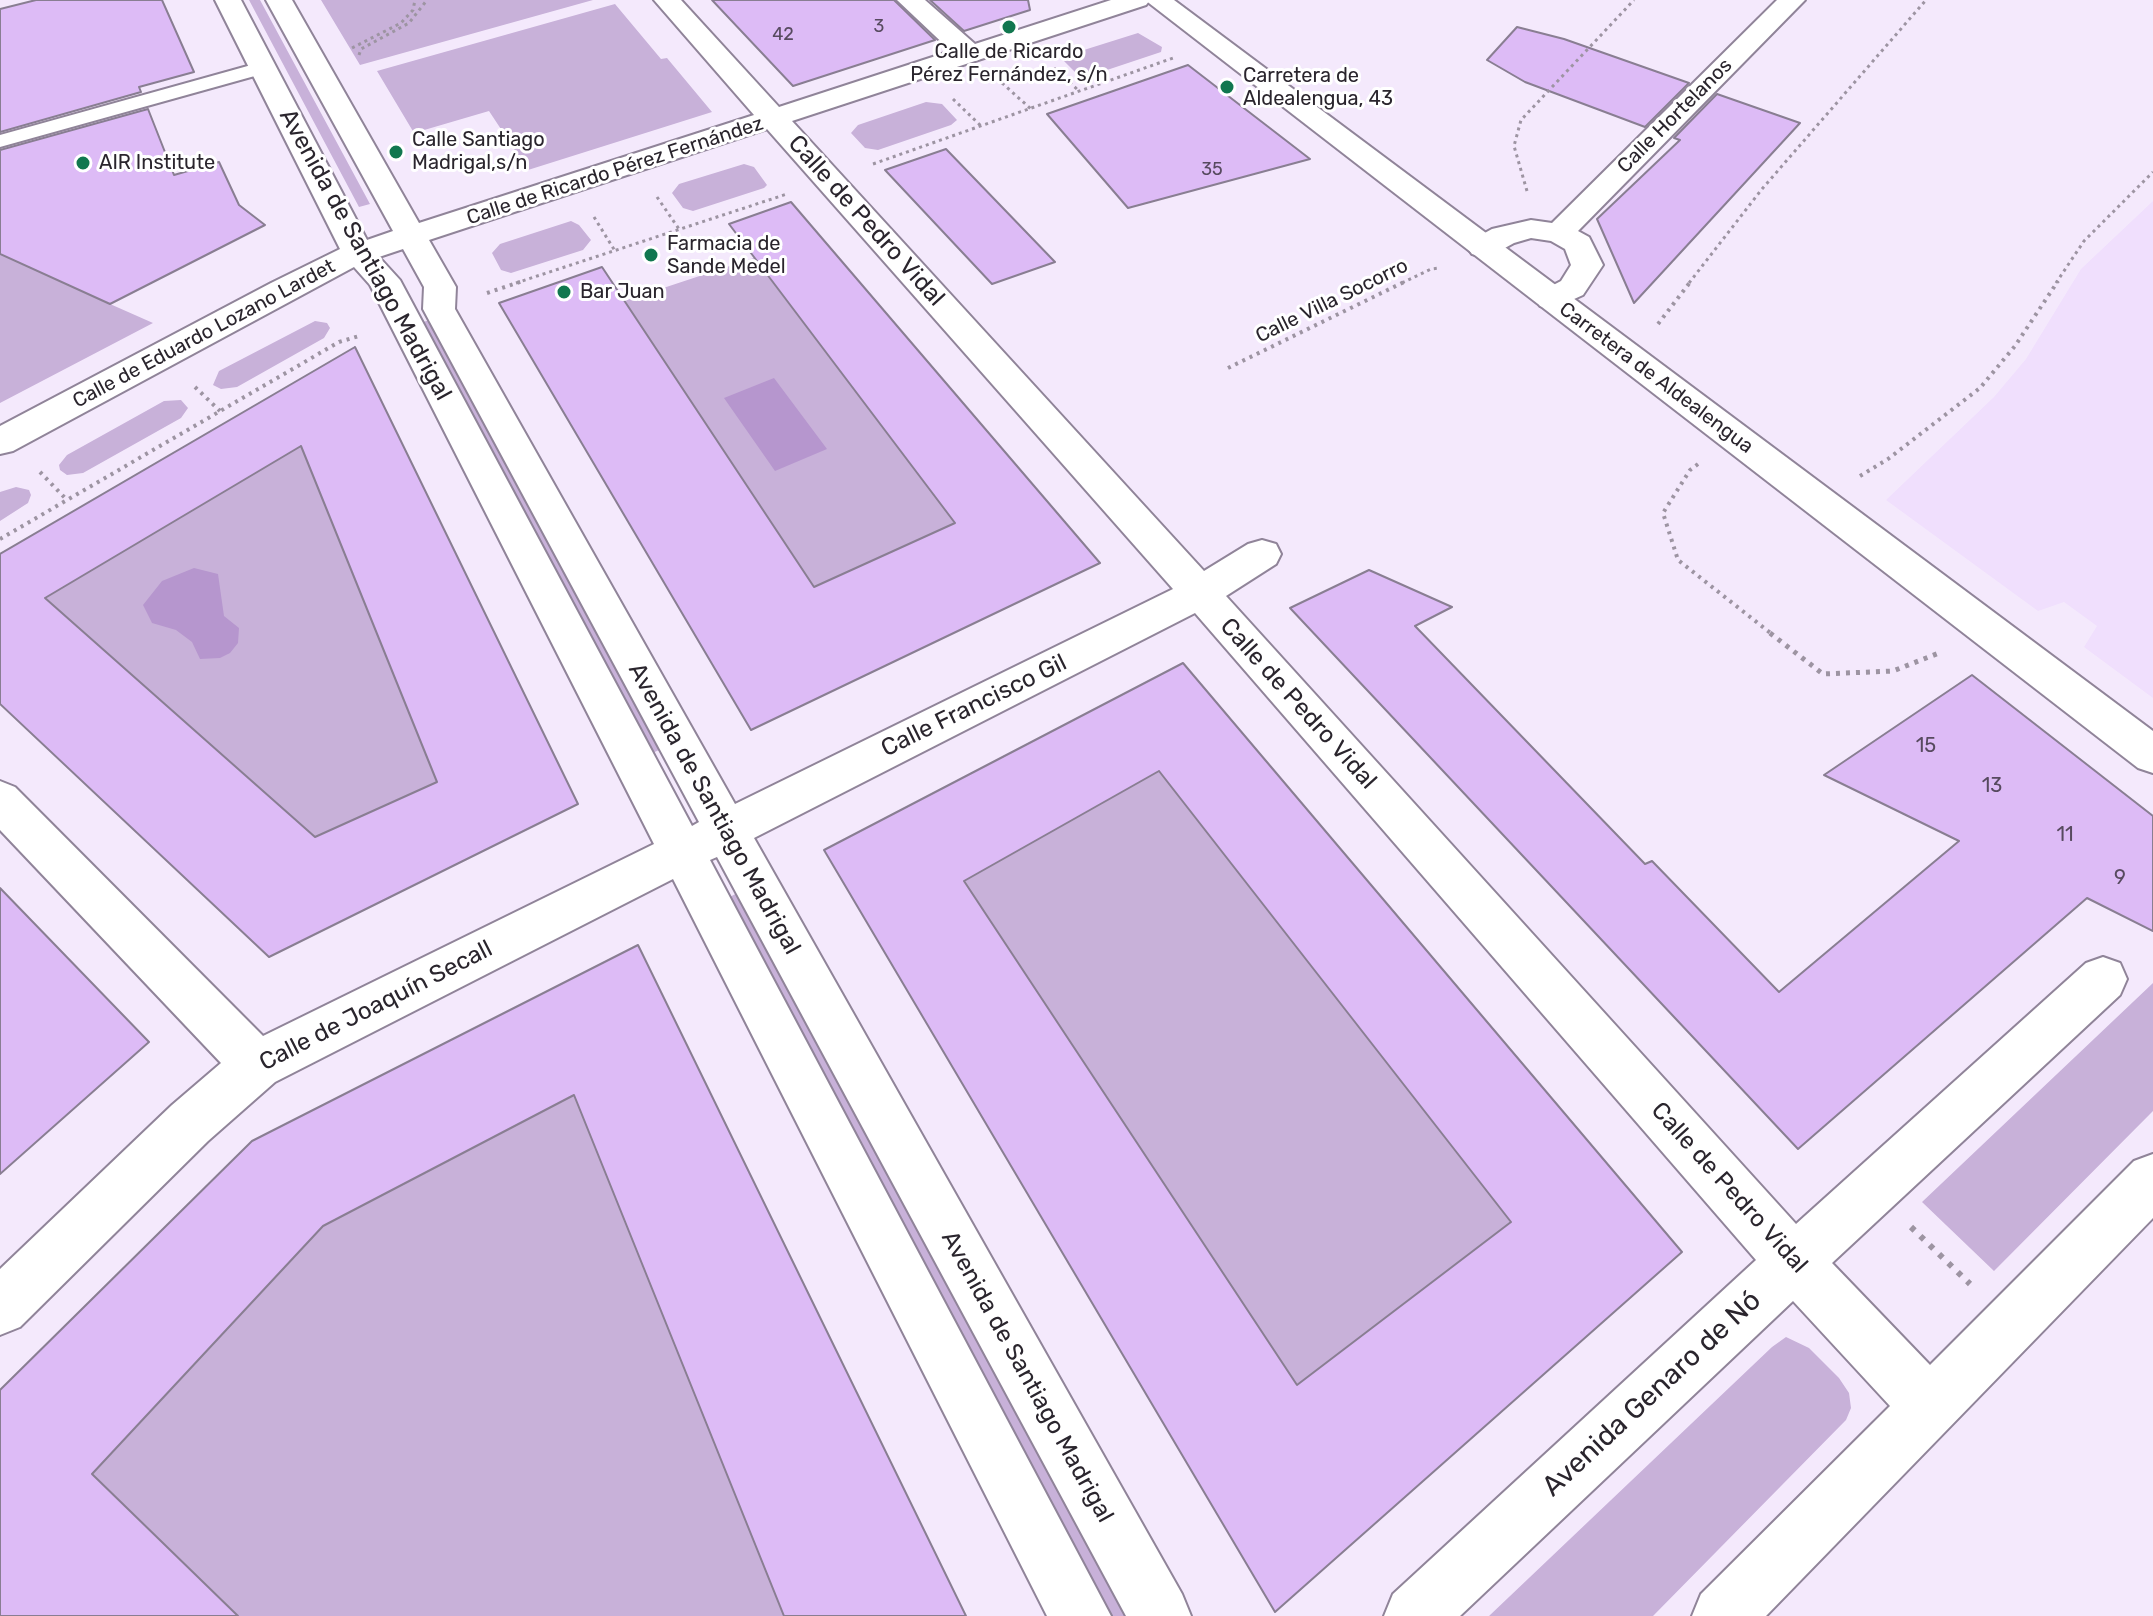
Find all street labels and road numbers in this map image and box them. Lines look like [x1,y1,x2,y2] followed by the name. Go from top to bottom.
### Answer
[1613,54,1737,178] street label: Calle Hortelanos
[273,104,457,406] street label: Avenida de Santiago Madrigal
[464,112,766,230] street label: Calle de Ricardo Pérez Fernández
[782,130,950,312] street label: Calle de Pedro Vidal
[1252,254,1412,348] street label: Calle Villa Socorro
[69,255,339,413] street label: Calle de Eduardo Lozano Lardet
[1554,297,1758,459] street label: Carretera de Aldealengua
[1214,613,1382,795] street label: Calle de Pedro Vidal
[877,649,1071,763] street label: Calle Francisco Gil
[622,658,806,960] street label: Avenida de Santiago Madrigal
[255,935,497,1077] street label: Calle de Joaquín Secall
[1645,1097,1813,1279] street label: Calle de Pedro Vidal
[935,1226,1119,1528] street label: Avenida de Santiago Madrigal
[1536,1284,1768,1504] street label: Avenida Genaro de Nó

